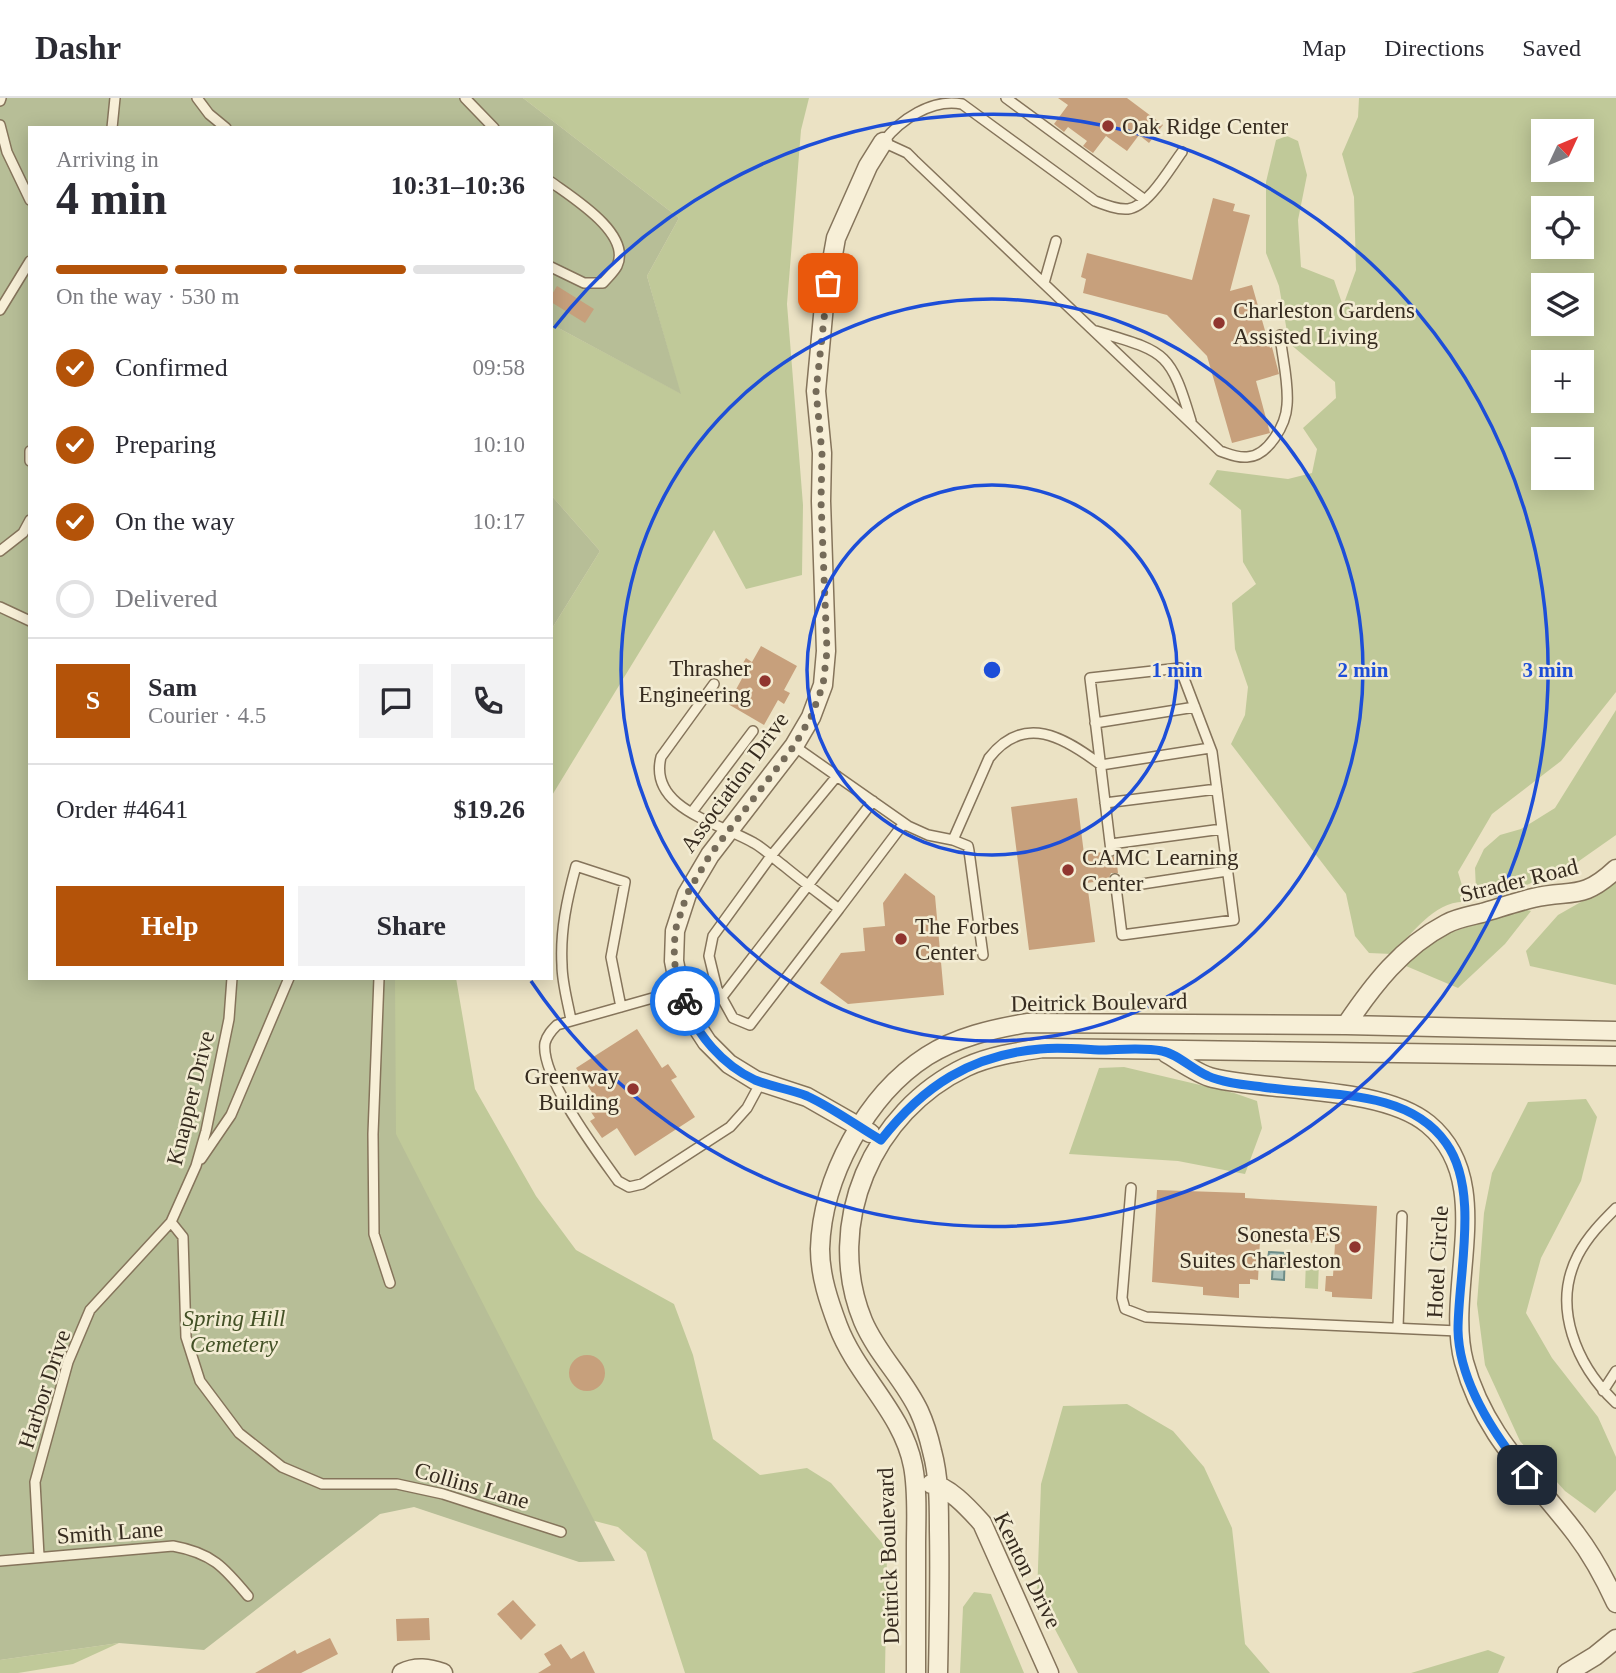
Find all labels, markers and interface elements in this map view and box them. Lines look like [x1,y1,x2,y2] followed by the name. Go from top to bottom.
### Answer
[35,30,121,66] text: Dashr
[1302,35,1346,61] text: Map
[1384,35,1484,61] text: Directions
[1522,35,1581,61] text: Saved
[1122,114,1288,139] place label: Oak Ridge Center
[1100,118,1116,134] marker: Oak Ridge Center
[1531,119,1594,182] north arrow
[1531,119,1594,490] map controls
[56,147,159,172] text: Arriving in
[391,171,525,200] text: 10:31–10:36
[56,173,167,224] text: 4 min
[1531,196,1594,259] button: locate
[798,253,858,313] pin
[809,264,847,302] icon: bag
[1531,273,1594,336] button: layers
[56,284,239,309] text: On the way · 530 m
[1233,298,1415,349] place label: Charleston Gardens Assisted Living
[1211,315,1227,331] marker: Charleston Gardens Assisted Living
[56,349,94,387] icon: check
[1531,350,1594,413] button: +
[115,353,228,382] text: Confirmed
[473,355,525,380] text: 09:58
[56,426,94,464] icon: check
[1531,427,1594,490] button: −
[115,430,216,459] text: Preparing
[473,432,525,457] text: 10:10
[56,503,94,541] icon: check
[115,507,235,536] text: On the way
[473,509,525,534] text: 10:17
[115,584,218,613] text: Delivered
[639,656,751,707] place label: Thrasher Engineering
[980,658,1004,682] centre of rings
[1152,658,1203,682] text: 1 min
[1338,658,1389,682] text: 2 min
[1523,658,1574,682] text: 3 min
[359,664,433,738] button: chat
[451,664,525,738] button: phone
[148,673,197,702] text: Sam
[757,673,773,689] marker: Thrasher Engineering
[86,686,100,715] text: S
[148,703,266,728] text: Courier · 4.5
[675,708,794,857] street label: Association Drive
[56,795,188,824] text: Order #4641
[454,795,525,824] text: $19.26
[1082,845,1239,896] place label: CAMC Learning Center
[1458,854,1581,907] street label: Strader Road
[1060,862,1076,878] marker: CAMC Learning Center
[56,886,284,966] button: Help
[298,886,525,966] button: Share
[915,914,1019,965] place label: The Forbes Center
[893,931,909,947] marker: The Forbes Center
[650,966,720,1036] courier
[666,982,704,1020] icon: bike
[1010,988,1188,1017] street label: Deitrick Boulevard
[162,1028,219,1168] street label: Knapper Drive
[524,1064,619,1115] place label: Greenway Building
[625,1081,641,1097] marker: Greenway Building
[1422,1205,1453,1319] street label: Hotel Circle
[1179,1222,1341,1273] place label: Sonesta ES Suites Charleston
[1347,1239,1363,1255] marker: Sonesta ES Suites Charleston
[183,1306,285,1357] park label: Spring Hill Cemetery
[14,1327,75,1452] street label: Harbor Drive
[1497,1445,1557,1505] pin
[1508,1456,1546,1494] icon: home
[412,1457,532,1514] street label: Collins Lane
[873,1467,904,1645] street label: Deitrick Boulevard
[989,1508,1066,1632] street label: Kenton Drive
[56,1516,164,1549] street label: Smith Lane

